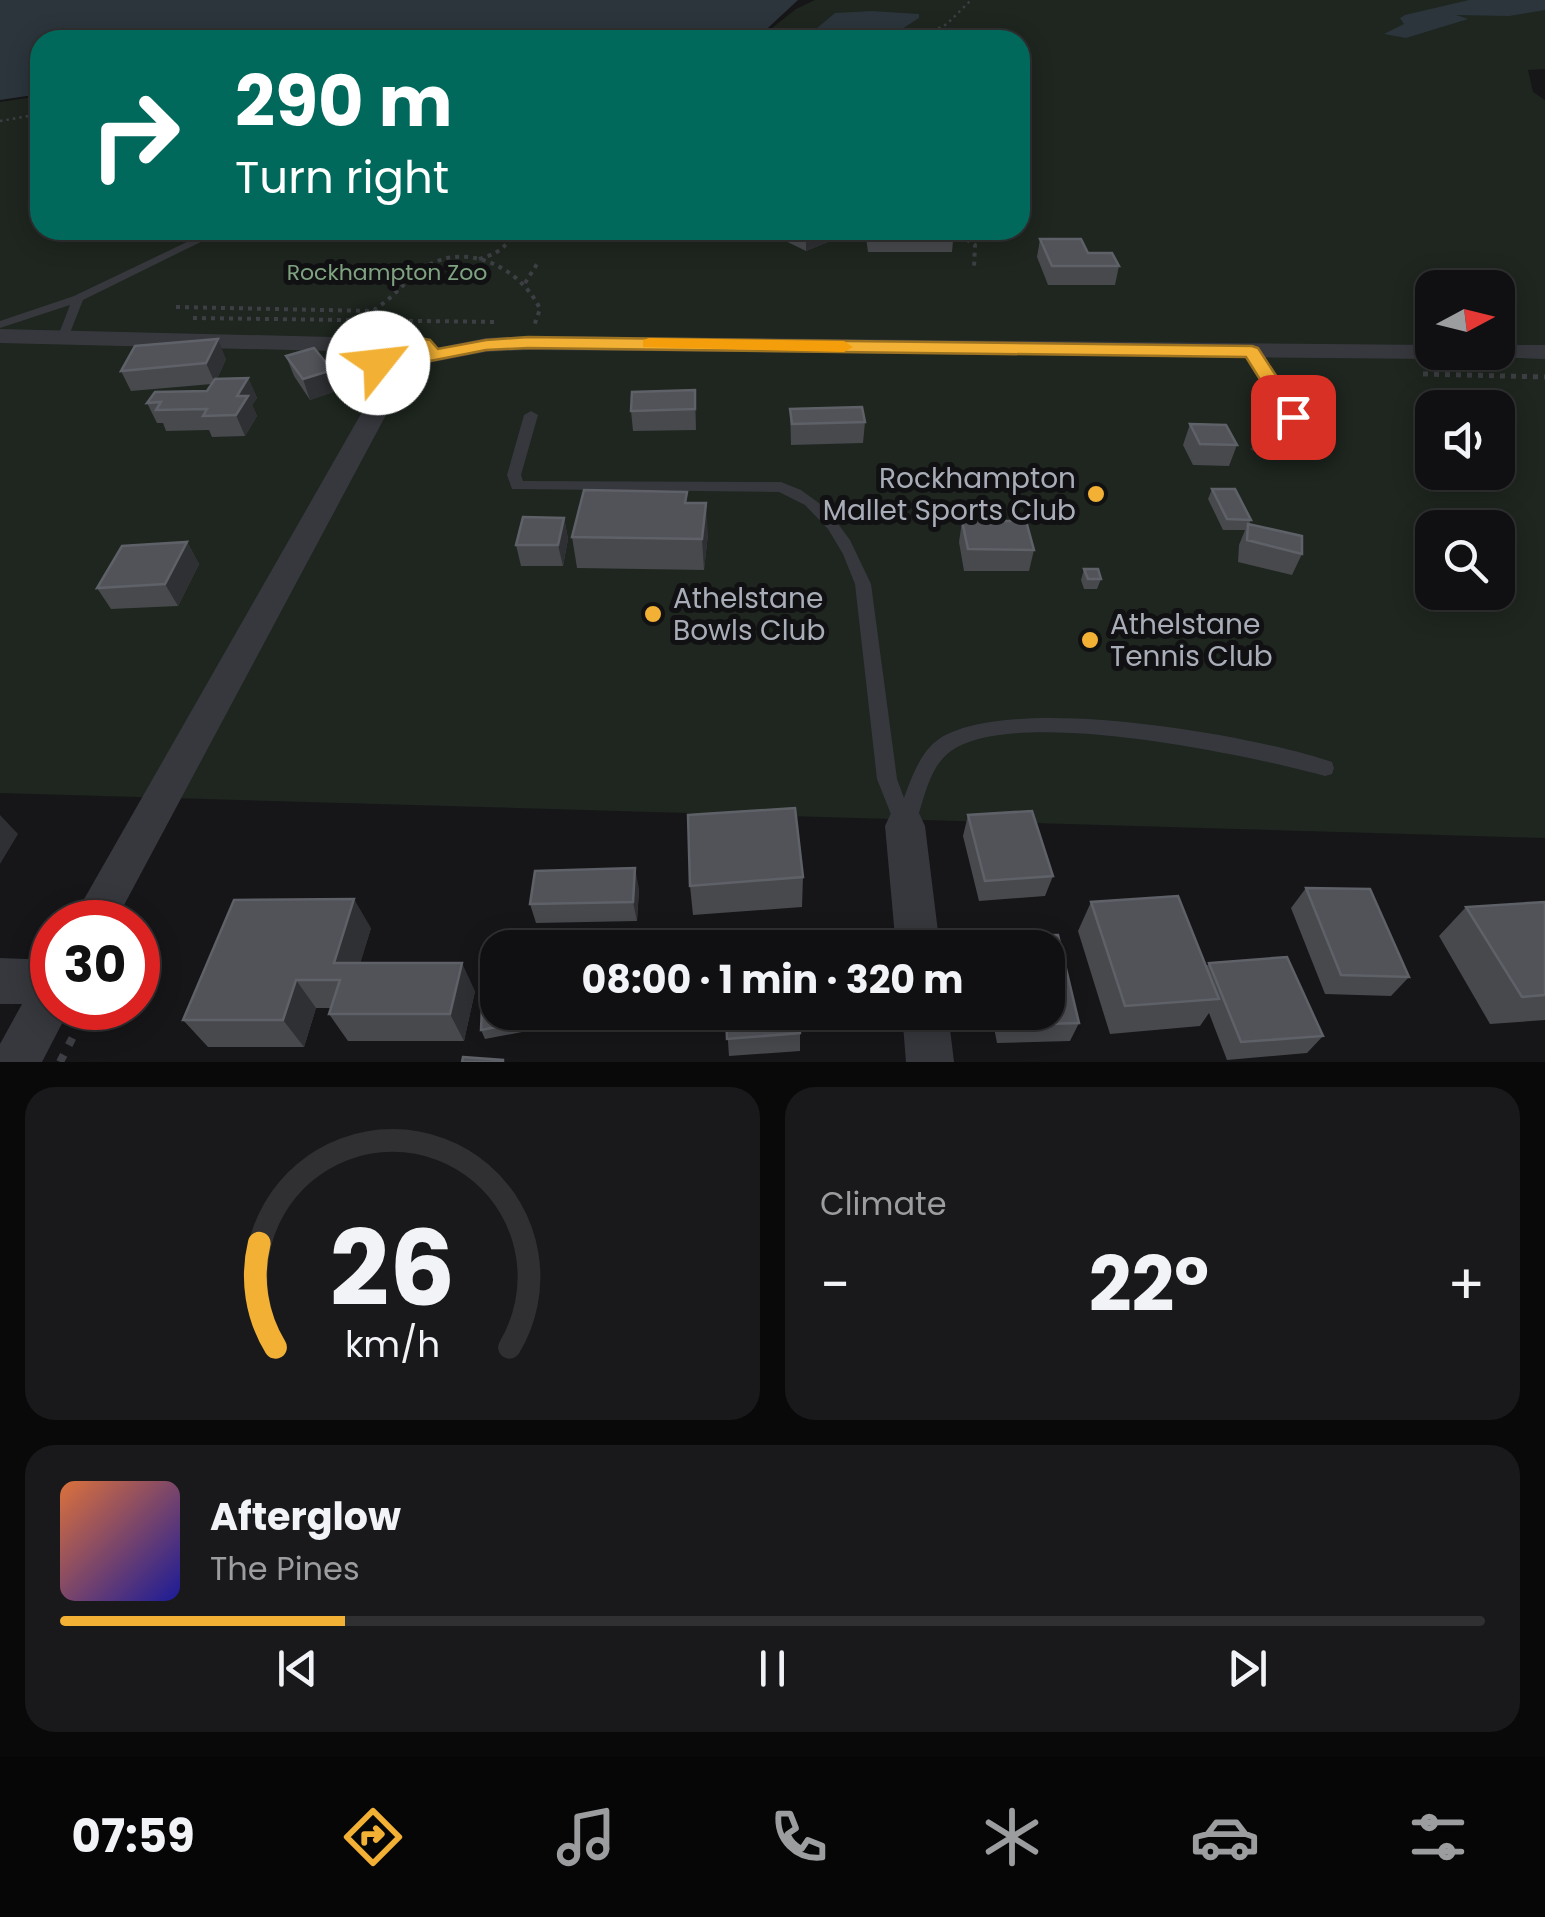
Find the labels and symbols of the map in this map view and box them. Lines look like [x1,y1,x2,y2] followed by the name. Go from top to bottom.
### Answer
[287,257,487,288] park label: Rockhampton Zoo
[1415,270,1515,370] north arrow
[326,311,430,415] position arrow
[1251,375,1336,460] pin
[823,459,1076,530] place label: Rockhampton Mallet Sports Club
[1085,483,1107,505] marker: Rockhampton Mallet Sports Club
[673,579,825,650] place label: Athelstane Bowls Club
[642,603,664,625] marker: Athelstane Bowls Club
[1110,605,1273,676] place label: Athelstane Tennis Club
[1079,629,1101,651] marker: Athelstane Tennis Club
[30,900,160,1030] speed limit sign: 30

